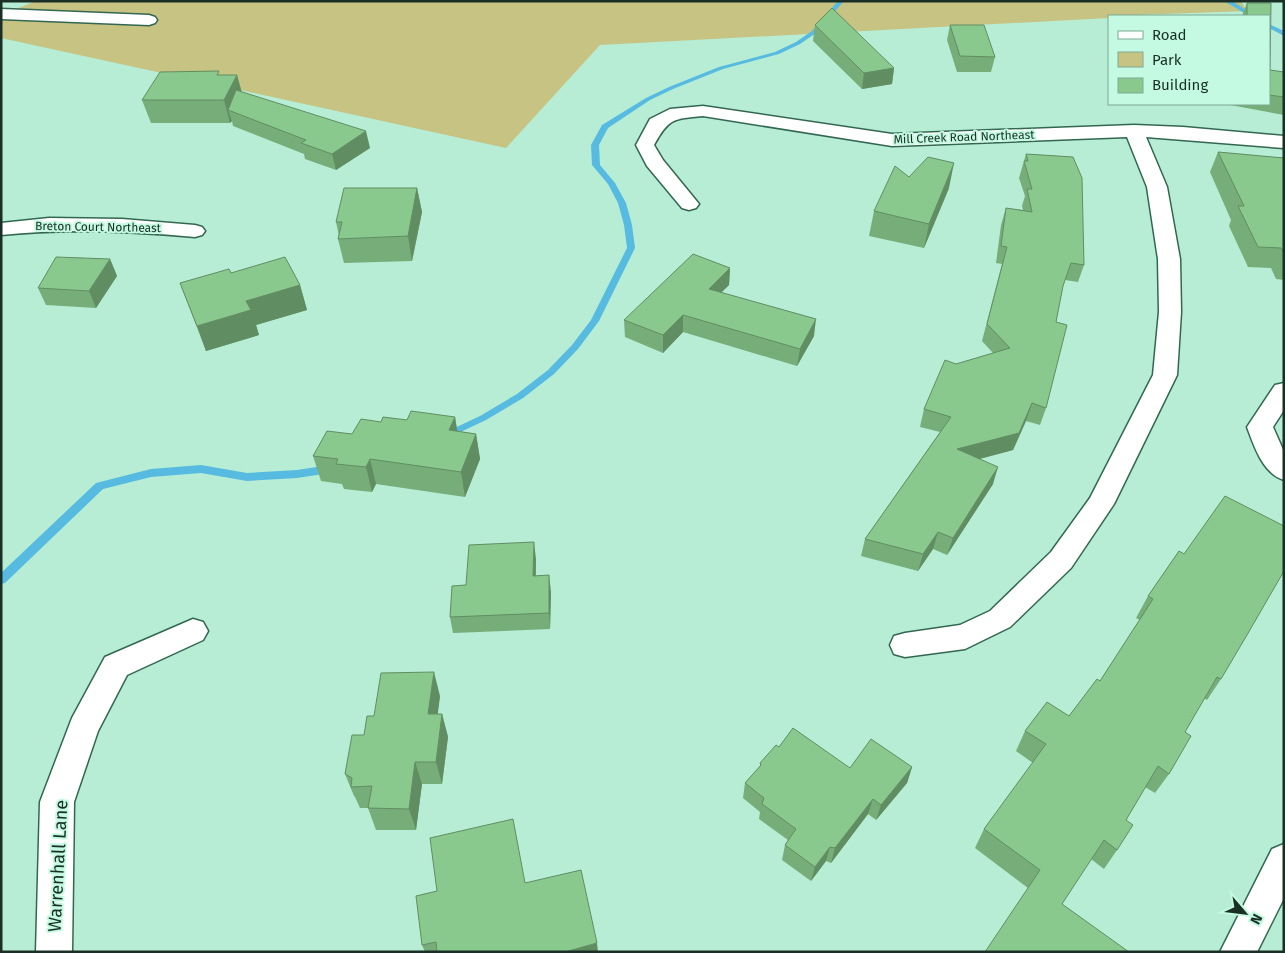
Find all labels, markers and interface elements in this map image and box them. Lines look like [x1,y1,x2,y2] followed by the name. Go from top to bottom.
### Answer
[1108,15,1270,105] legend
[1152,26,1187,44] text: Road
[1152,51,1182,69] text: Park
[1152,76,1208,94] text: Building
[893,128,1035,146] street label: Mill Creek Road Northeast
[35,219,162,235] street label: Breton Court Northeast
[44,799,72,933] street label: Warrenhall Lane
[1220,888,1270,938] north arrow
[1246,911,1266,927] text: N

